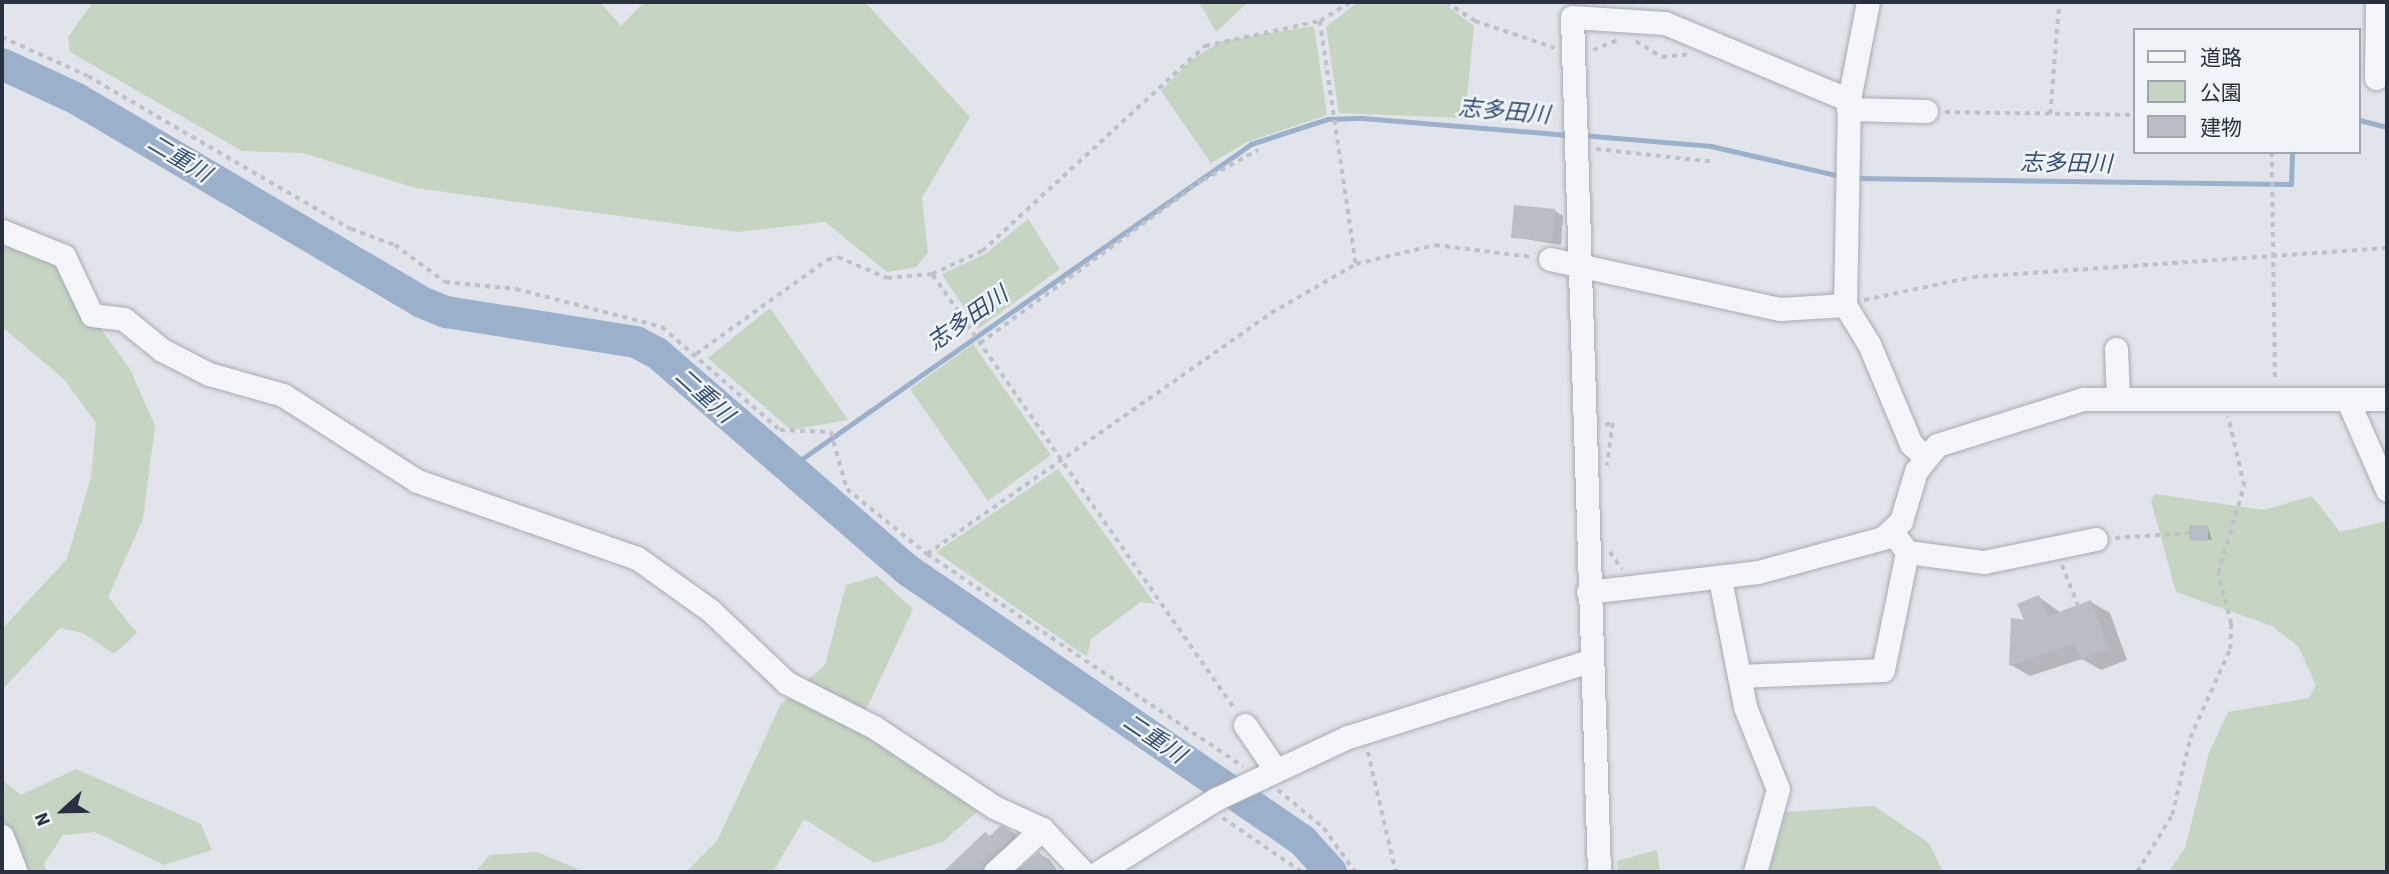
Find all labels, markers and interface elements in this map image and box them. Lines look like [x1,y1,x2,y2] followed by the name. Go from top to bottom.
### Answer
[2134,28,2361,154] legend
[2200,43,2242,73] text: 道路
[2200,78,2242,108] text: 公園
[1457,94,1551,130] water label: 志多田川
[2200,113,2242,143] text: 建物
[142,129,216,189] water label: 二重川
[2020,149,2112,179] water label: 志多田川
[922,281,1014,357] water label: 志多田川
[669,363,739,429] water label: 二重川
[1118,708,1190,770] water label: 二重川
[28,776,98,846] north arrow
[28,808,58,830] text: N

